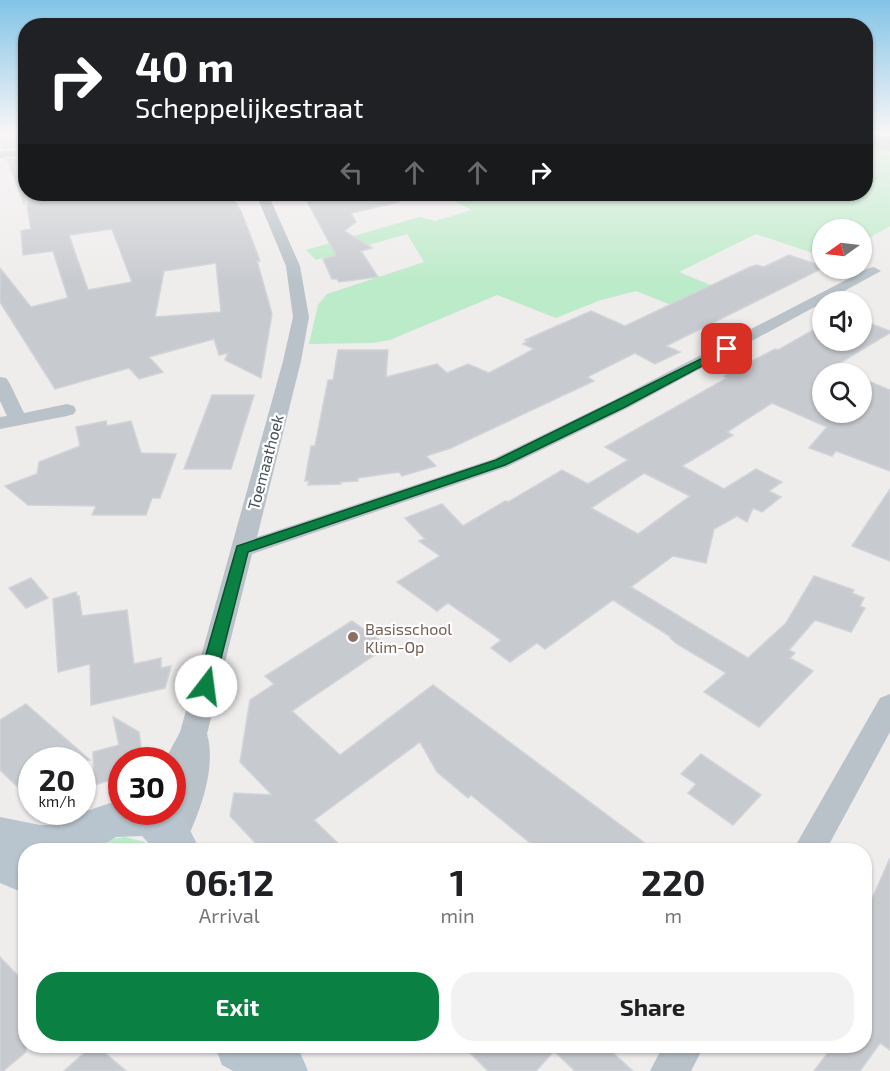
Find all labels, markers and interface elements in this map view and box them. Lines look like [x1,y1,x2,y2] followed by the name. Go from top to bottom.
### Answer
[135,40,234,90] text: 40 m
[36,42,114,120] icon: right
[135,91,363,123] text: Scheppelijkestraat
[335,156,368,189] icon: left
[398,156,431,189] icon: ahead
[461,156,494,189] icon: ahead
[524,156,557,189] icon: right
[812,219,872,279] north arrow
[812,219,872,423] map controls
[812,291,872,351] button: sound
[701,323,752,374] pin
[710,332,743,365] icon: arrive
[812,363,872,423] button: search
[243,412,287,512] street label: Toemaathoek
[365,619,452,656] place label: Basisschool Klim-Op
[346,630,360,644] marker: Basisschool Klim-Op
[174,654,238,718] position arrow
[108,747,186,825] speed limit sign: 30
[39,761,75,797] text: 20
[38,792,76,810] text: km/h
[184,860,274,903] text: 06:12
[450,860,465,903] text: 1
[641,860,706,903] text: 220
[199,903,260,927] text: Arrival
[441,903,475,927] text: min
[665,903,682,927] text: m
[36,972,439,1041] button: Exit
[451,972,854,1041] button: Share

